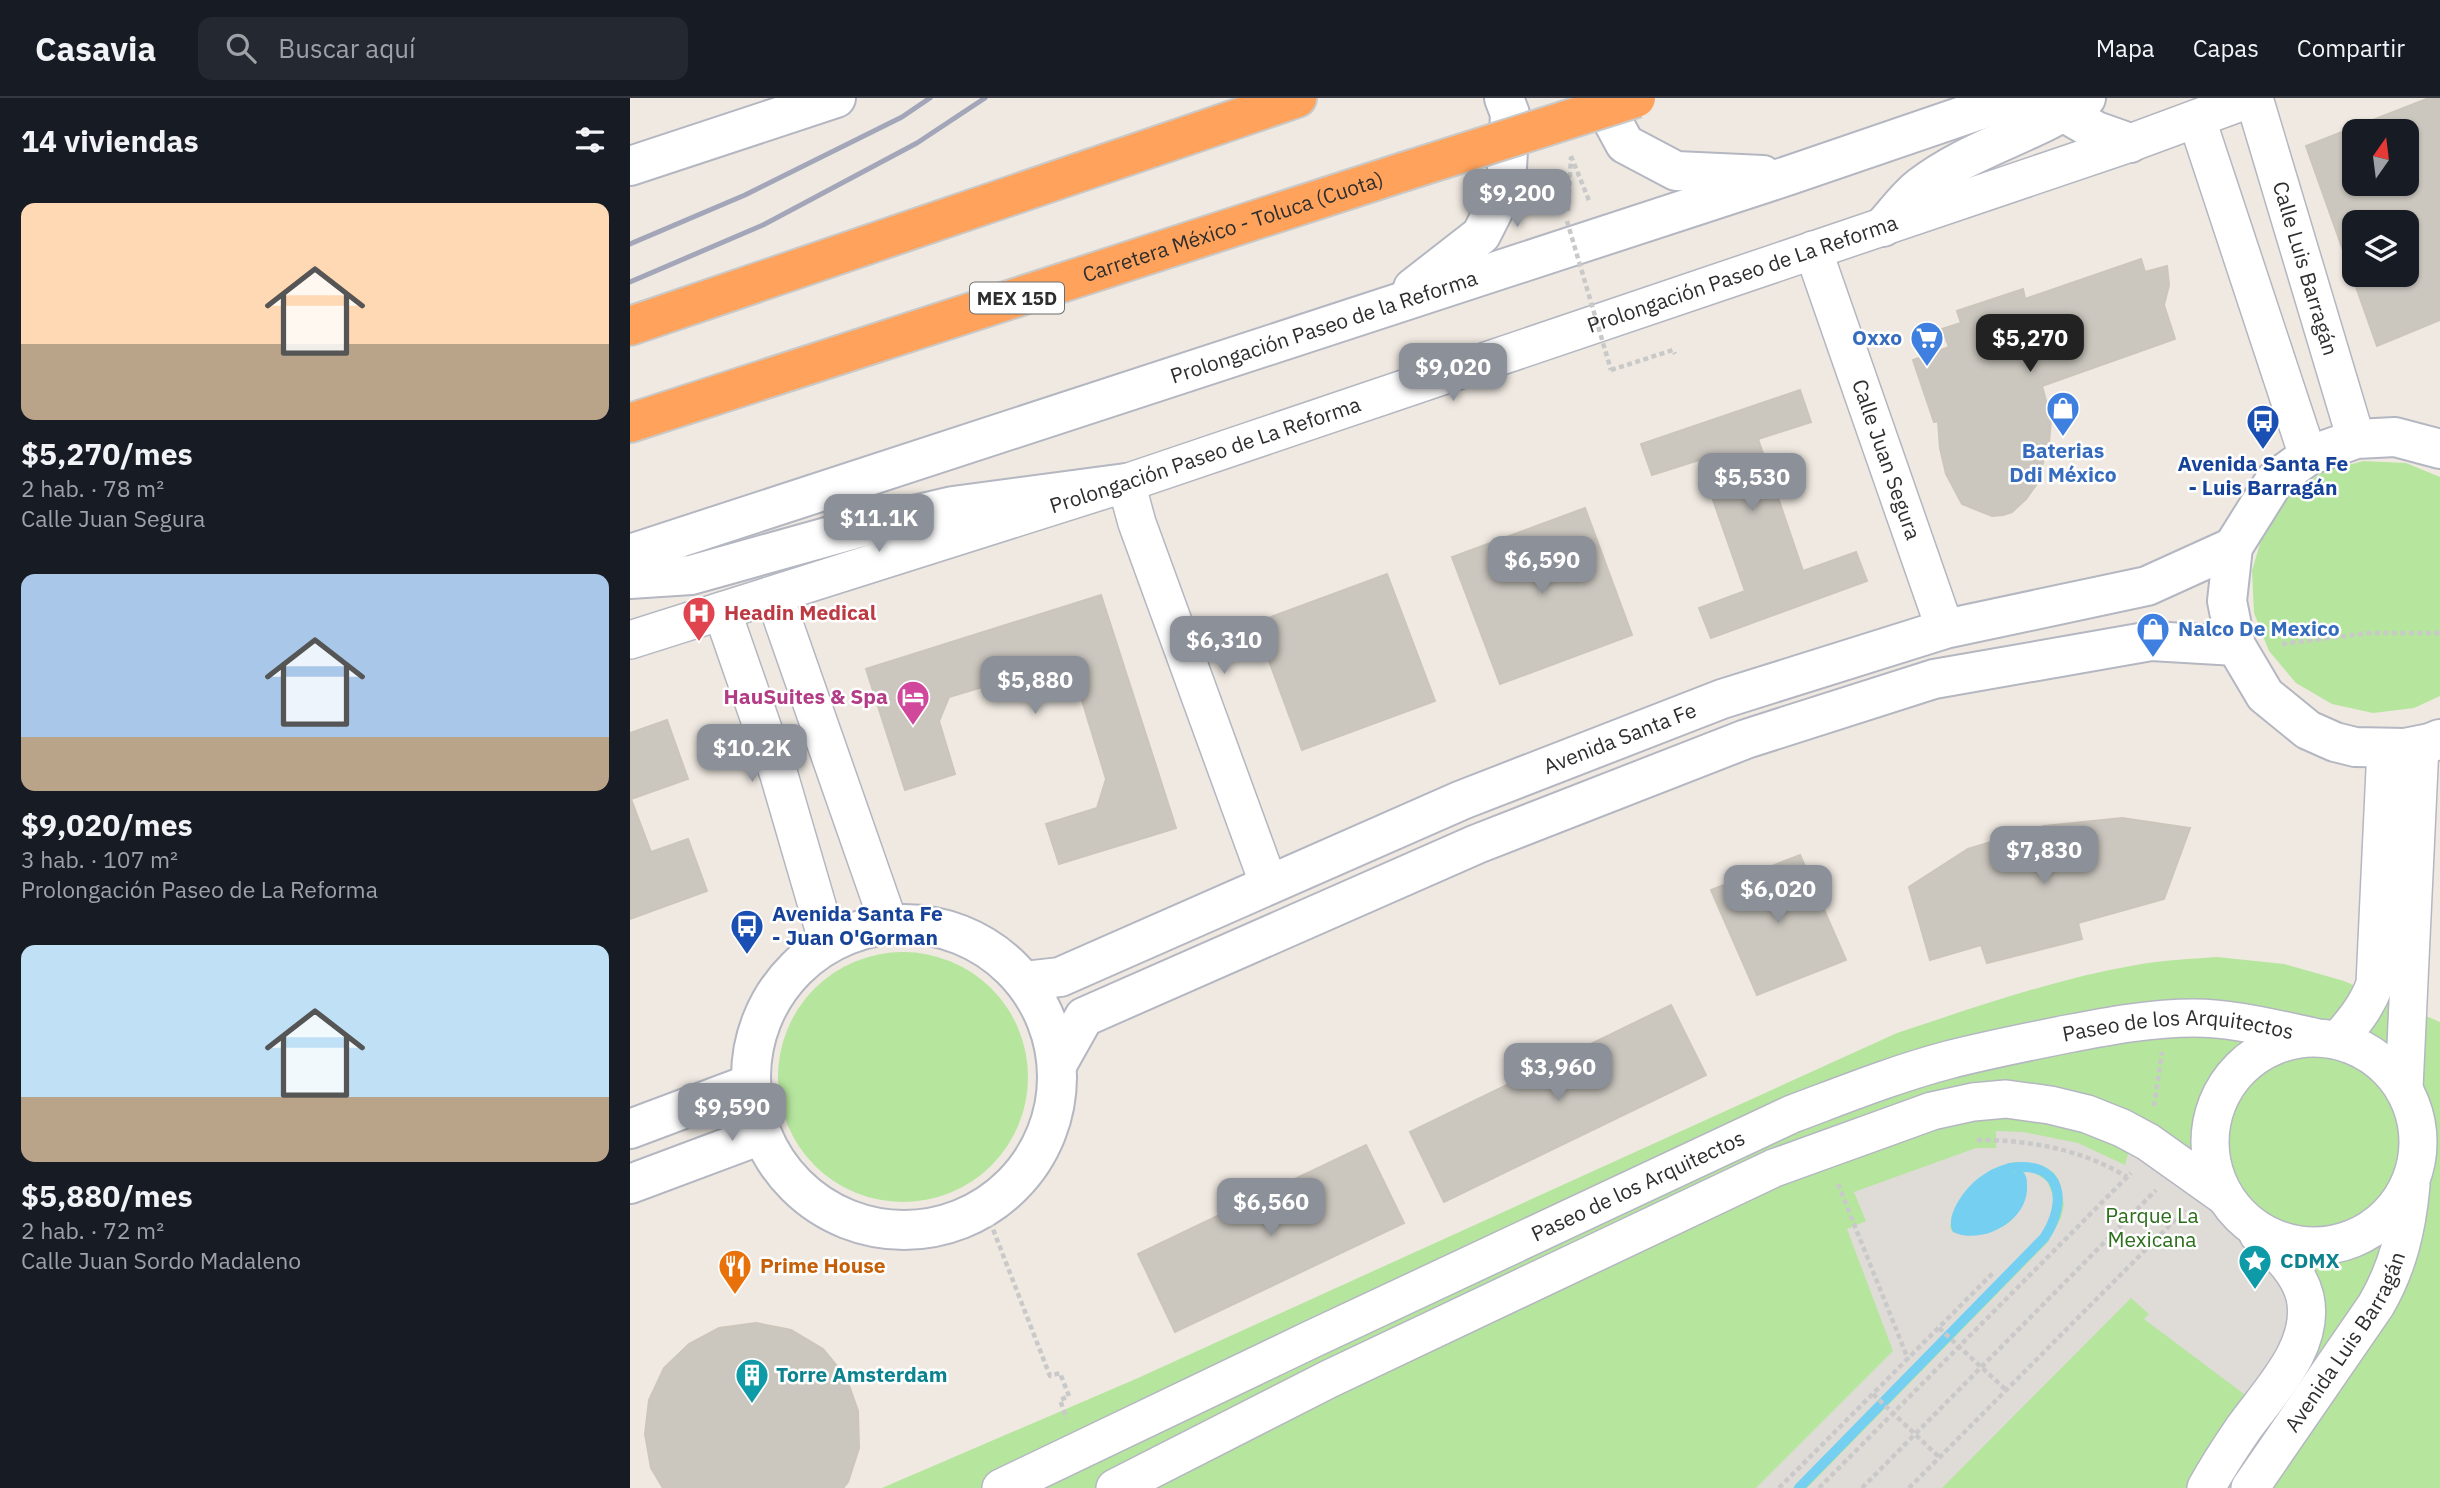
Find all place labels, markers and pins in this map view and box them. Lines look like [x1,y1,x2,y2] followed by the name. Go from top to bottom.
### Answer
[1460,170,1574,229] pin: $9,200
[1973,314,2087,374] pin: $5,270
[1908,319,1946,368] supermarket icon: Oxxo
[1852,323,1902,351] place label: Oxxo
[1396,344,1510,403] pin: $9,020
[2044,389,2082,438] shop icon: Baterias Ddi México
[2244,402,2282,451] bus stop icon: Avenida Santa Fe - Luis Barragán
[2009,436,2117,488] place label: Baterias Ddi México
[2178,449,2349,501] place label: Avenida Santa Fe - Luis Barragán
[1695,454,1809,513] pin: $5,530
[822,494,936,554] pin: $11.1K
[1485,536,1599,596] pin: $6,590
[680,594,718,643] hospital icon: Headin Medical
[724,598,876,626] place label: Headin Medical
[2134,610,2172,659] shop icon: Nalco De Mexico
[2178,614,2340,642] place label: Nalco De Mexico
[1167,616,1281,676] pin: $6,310
[978,656,1092,716] pin: $5,880
[894,678,932,727] hotel icon: HauSuites & Spa
[723,682,888,710] place label: HauSuites & Spa
[695,724,809,784] pin: $10.2K
[1987,826,2101,886] pin: $7,830
[1721,866,1835,925] pin: $6,020
[772,899,943,951] place label: Avenida Santa Fe - Juan O'Gorman
[728,907,766,956] bus stop icon: Avenida Santa Fe - Juan O'Gorman
[1501,1044,1615,1103] pin: $3,960
[675,1084,789,1143] pin: $9,590
[1214,1178,1328,1238] pin: $6,560
[2236,1242,2274,1291] place icon: CDMX
[2280,1246,2340,1274] place label: CDMX
[716,1247,754,1296] restaurant icon: Prime House
[760,1251,886,1279] place label: Prime House
[733,1356,771,1405] building icon: Torre Amsterdam
[776,1360,948,1388] place label: Torre Amsterdam

